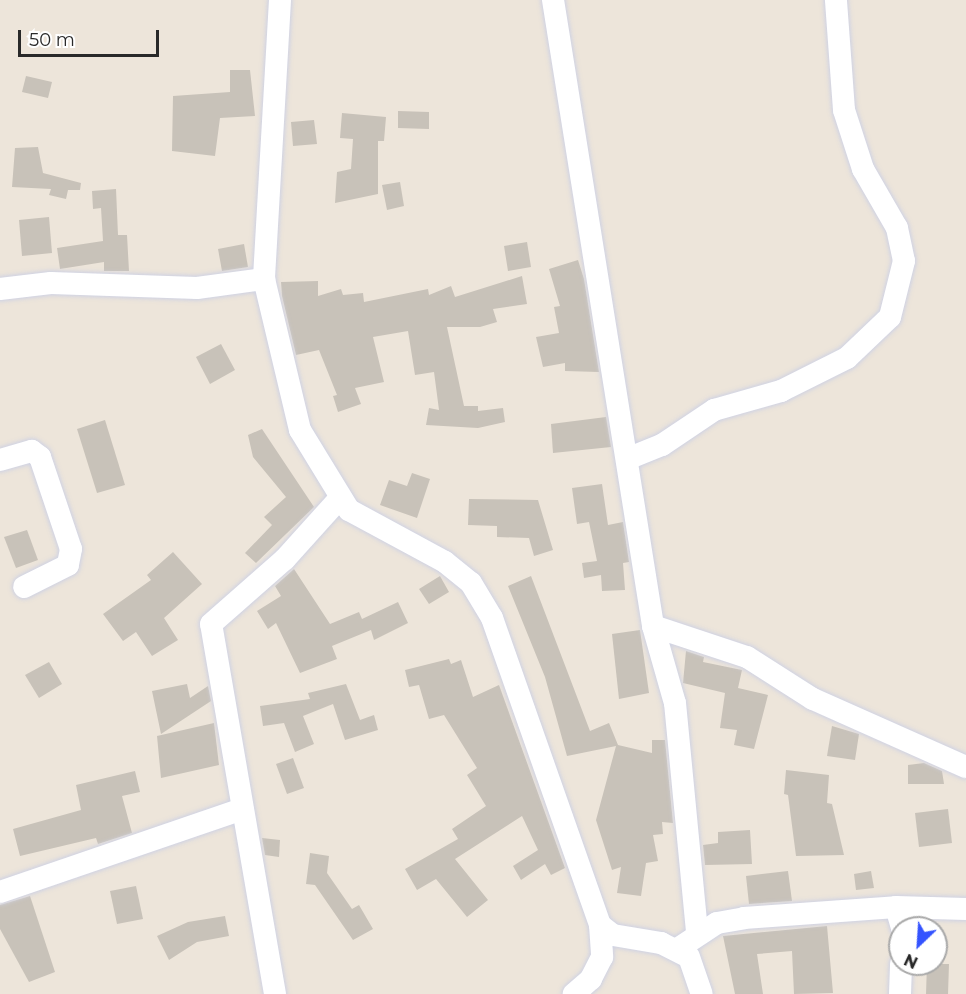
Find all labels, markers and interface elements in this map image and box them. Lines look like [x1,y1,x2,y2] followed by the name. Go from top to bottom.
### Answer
[21,18,162,56] scale bar
[29,29,75,51] text: 50 m
[888,916,948,976] north arrow
[901,950,921,972] text: N

